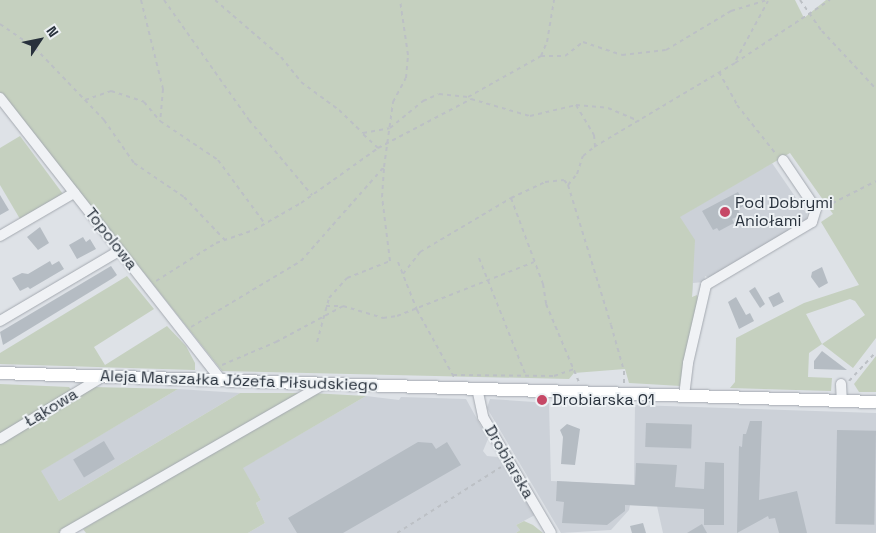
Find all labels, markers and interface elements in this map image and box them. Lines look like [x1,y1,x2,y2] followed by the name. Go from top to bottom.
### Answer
[15,15,65,65] north arrow
[42,23,63,41] text: N
[735,193,833,231] place label: Pod Dobrymi Aniołami
[81,204,141,274] street label: Topolowa
[719,206,731,218] marker: Pod Dobrymi Aniołami
[100,367,378,395] street label: Aleja Marszałka Józefa Piłsudskiego
[21,385,81,431] street label: Łąkowa
[552,390,655,410] place label: Drobiarska 01
[536,394,548,406] marker: Drobiarska 01
[480,422,538,502] street label: Drobiarska

